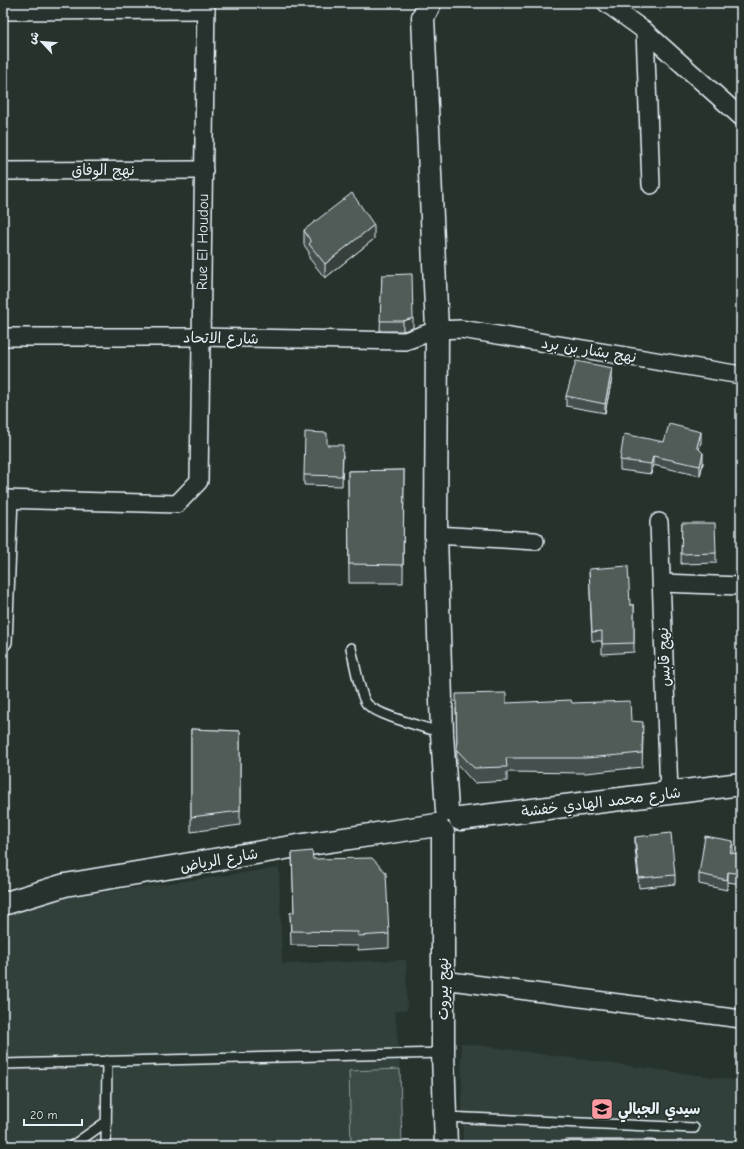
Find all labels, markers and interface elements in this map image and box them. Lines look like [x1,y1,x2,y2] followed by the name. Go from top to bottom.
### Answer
[22,22,62,62] north arrow
[25,30,42,46] text: ش
[71,161,135,180] street label: نهج الوفاق
[193,194,212,290] street label: Rue El Houdou
[183,328,259,349] street label: شارع الاتحاد
[540,334,638,367] street label: نهج بشار بن برد
[654,627,675,687] street label: نهج قابس
[520,783,682,823] street label: شارع محمد الهادي خفشة
[179,844,260,877] street label: شارع الرياض
[434,958,453,1020] street label: نهج بيروت
[589,1096,615,1122] school or university icon: سيدي الجبالي
[618,1100,700,1123] place label: سيدي الجبالي
[24,1101,82,1127] scale bar
[30,1108,58,1122] text: 20 m

